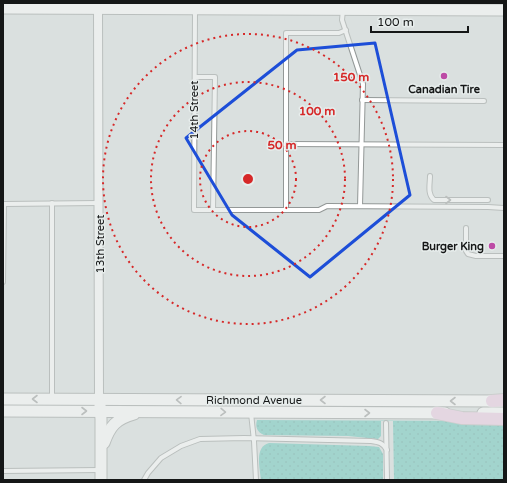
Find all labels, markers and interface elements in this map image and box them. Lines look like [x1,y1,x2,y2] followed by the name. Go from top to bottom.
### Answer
[371,8,468,34] scale bar
[377,15,414,29] text: 100 m
[333,70,369,84] text: 150 m
[439,71,449,81] marker: Canadian Tire
[188,80,201,140] street label: 14th Street
[408,83,481,96] place label: Canadian Tire
[299,104,335,118] text: 100 m
[267,138,297,152] text: 50 m
[241,172,255,186] centre of rings
[445,196,451,204] one-way arrow
[94,214,107,274] street label: 13th Street
[422,240,484,254] place label: Burger King
[487,241,497,251] marker: Burger King
[206,394,302,407] street label: Richmond Avenue
[32,395,38,403] one-way arrow
[176,396,182,404] one-way arrow
[320,396,326,404] one-way arrow
[450,397,456,405] one-way arrow
[81,407,87,415] one-way arrow
[220,408,226,416] one-way arrow
[364,409,370,417] one-way arrow

